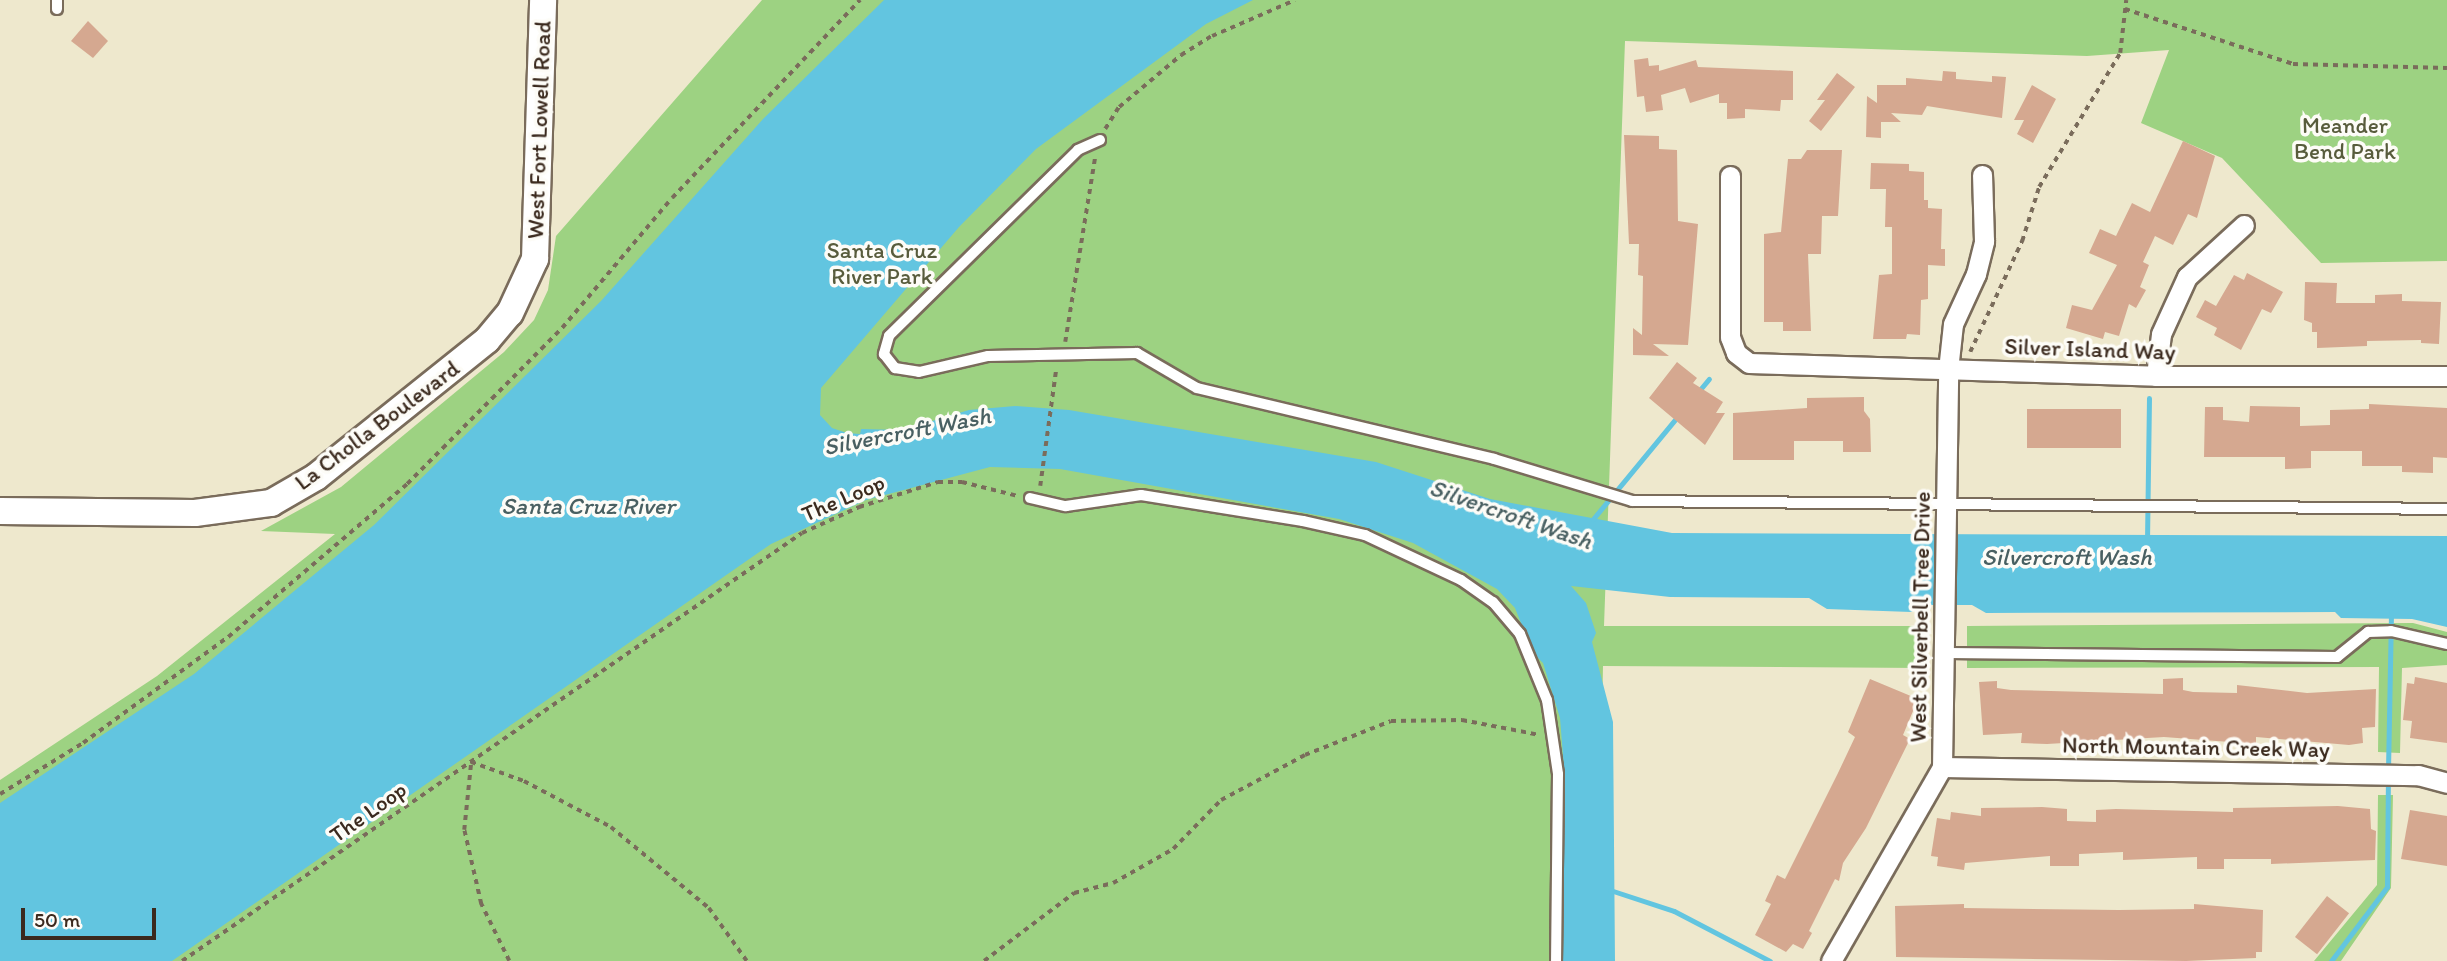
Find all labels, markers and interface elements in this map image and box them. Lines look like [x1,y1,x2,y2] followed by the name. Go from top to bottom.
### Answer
[521,21,557,239] street label: West Fort Lowell Road
[2294,111,2396,165] park label: Meander Bend Park
[827,236,937,290] park label: Santa Cruz River Park
[2004,332,2176,366] street label: Silver Island Way
[289,354,465,496] street label: La Cholla Boulevard
[821,401,993,461] water label: Silvercroft Wash
[797,468,889,528] street label: The Loop
[1426,473,1596,555] water label: Silvercroft Wash
[502,492,674,520] water label: Santa Cruz River
[1904,492,1936,742] street label: West Silverbell Tree Drive
[1982,543,2152,571] water label: Silvercroft Wash
[2063,731,2329,763] street label: North Mountain Creek Way
[324,775,412,849] street label: The Loop
[24,894,159,938] scale bar
[34,907,80,932] text: 50 m

